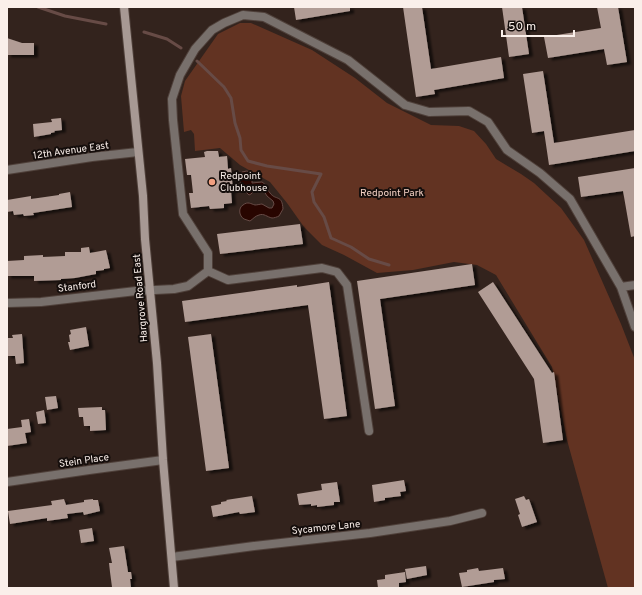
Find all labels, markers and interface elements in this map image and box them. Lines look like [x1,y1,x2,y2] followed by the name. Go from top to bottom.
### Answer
[502,12,574,38] scale bar
[508,19,536,35] text: 50 m
[32,139,110,163] street label: 12th Avenue East
[220,170,267,195] place label: Redpoint Clubhouse
[207,177,217,187] marker: Redpoint Clubhouse
[360,187,424,200] park label: Redpoint Park
[131,253,151,343] street label: Hargrove Road East
[57,278,97,296] street label: Stanford
[58,451,110,471] street label: Stein Place
[291,518,361,538] street label: Sycamore Lane

